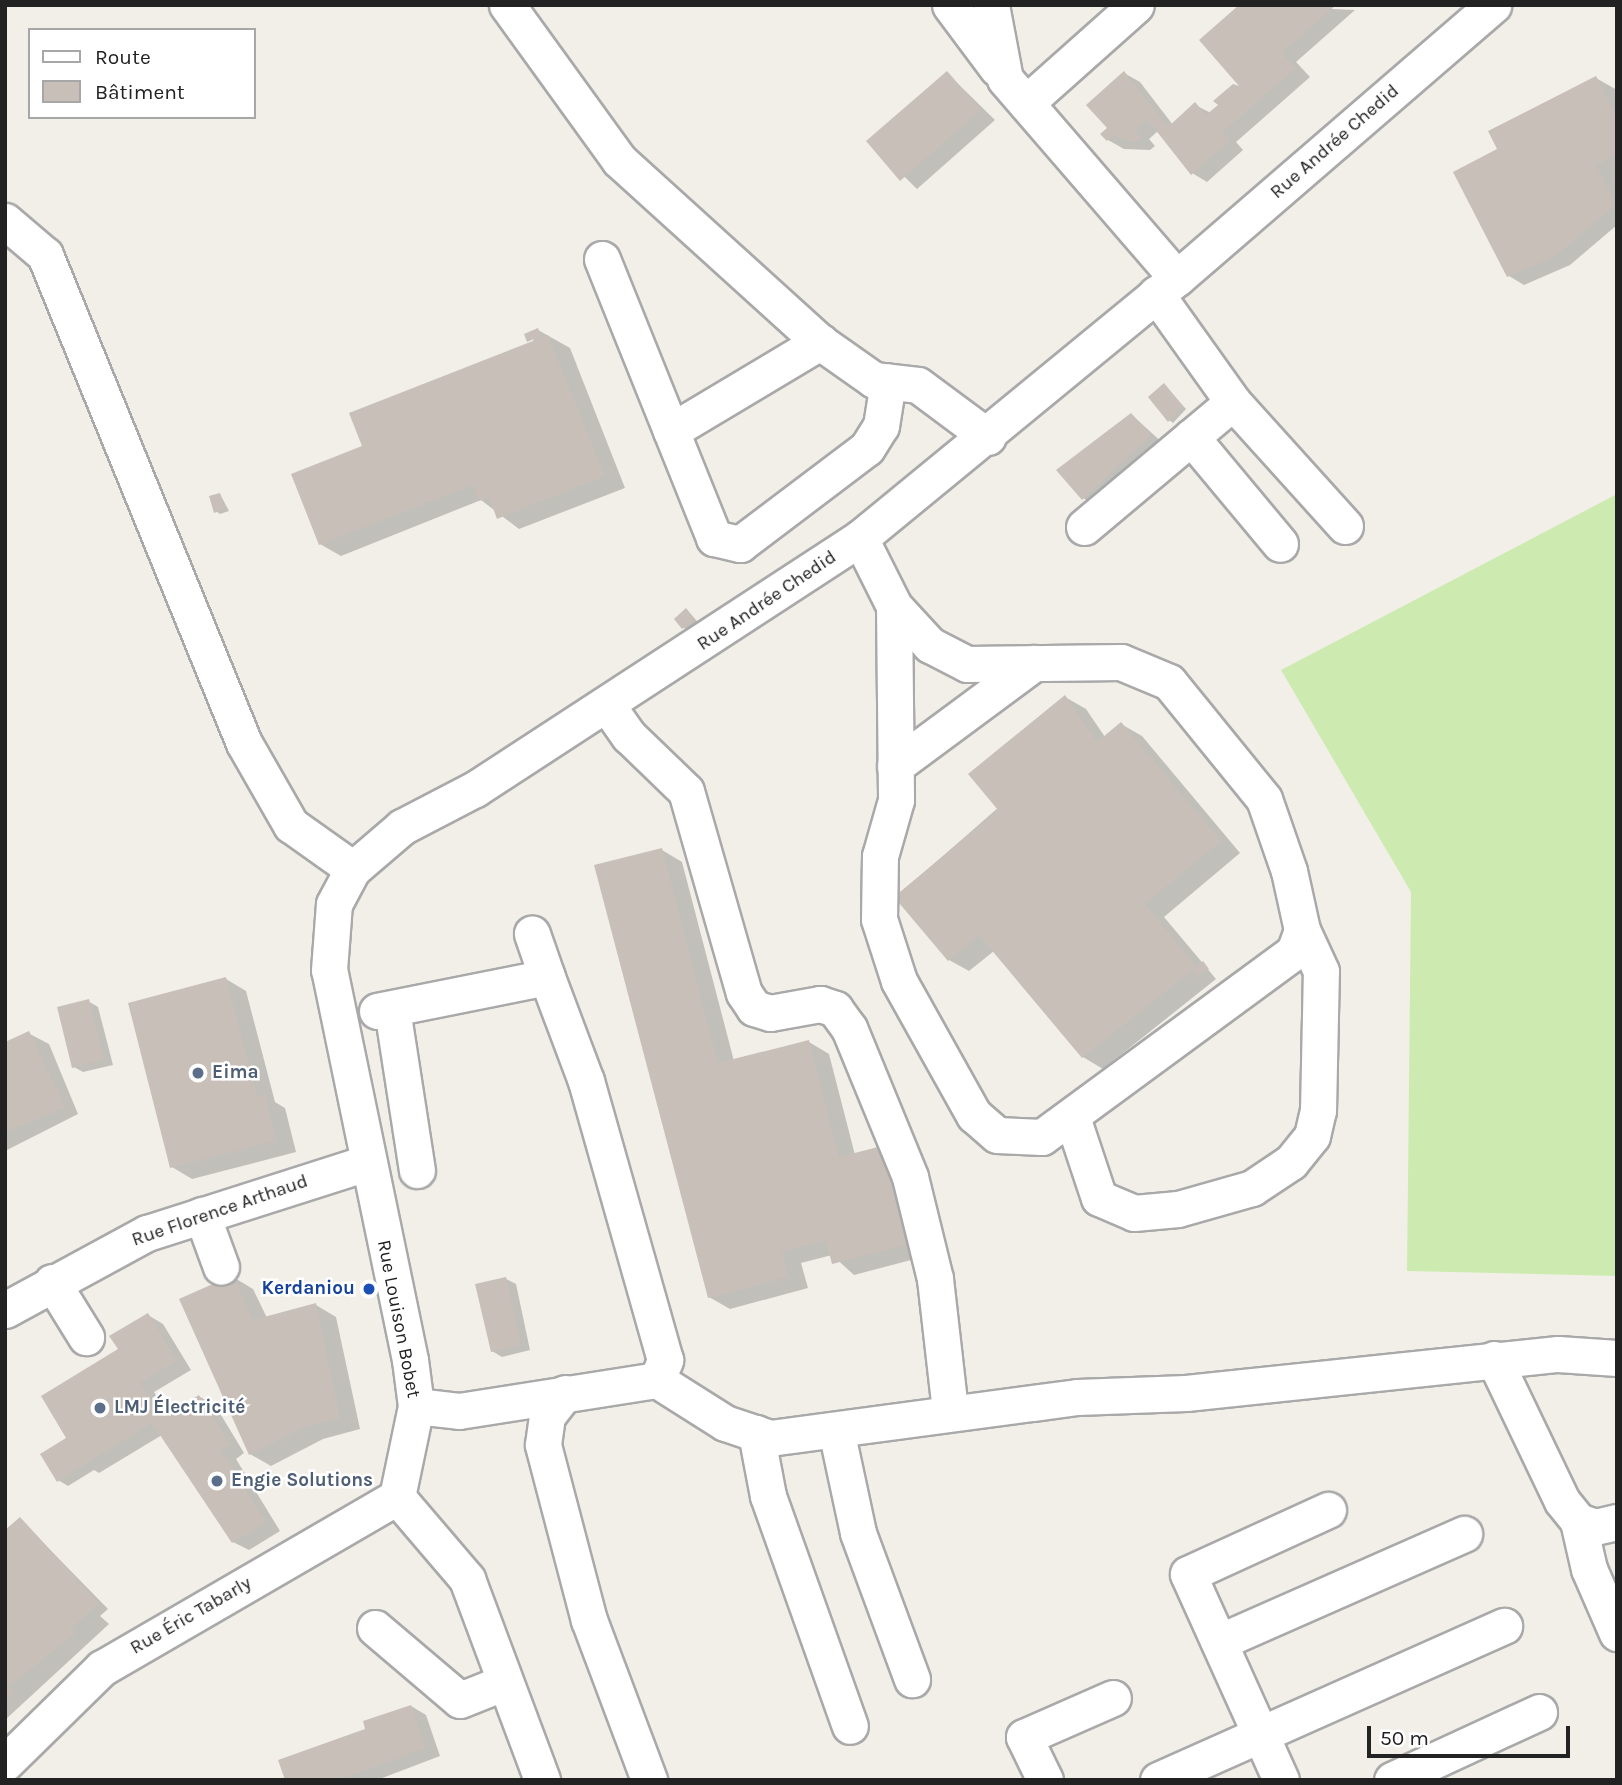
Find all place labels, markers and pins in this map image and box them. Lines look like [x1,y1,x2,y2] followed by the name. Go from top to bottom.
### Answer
[212,1062,259,1084] place label: Eima
[190,1065,206,1081] marker: Eima
[262,1278,355,1300] place label: Kerdaniou
[361,1281,377,1297] marker: Kerdaniou
[114,1397,245,1419] place label: LMJ Électricité
[92,1400,108,1416] marker: LMJ Électricité
[231,1470,373,1492] place label: Engie Solutions
[209,1473,225,1489] marker: Engie Solutions

